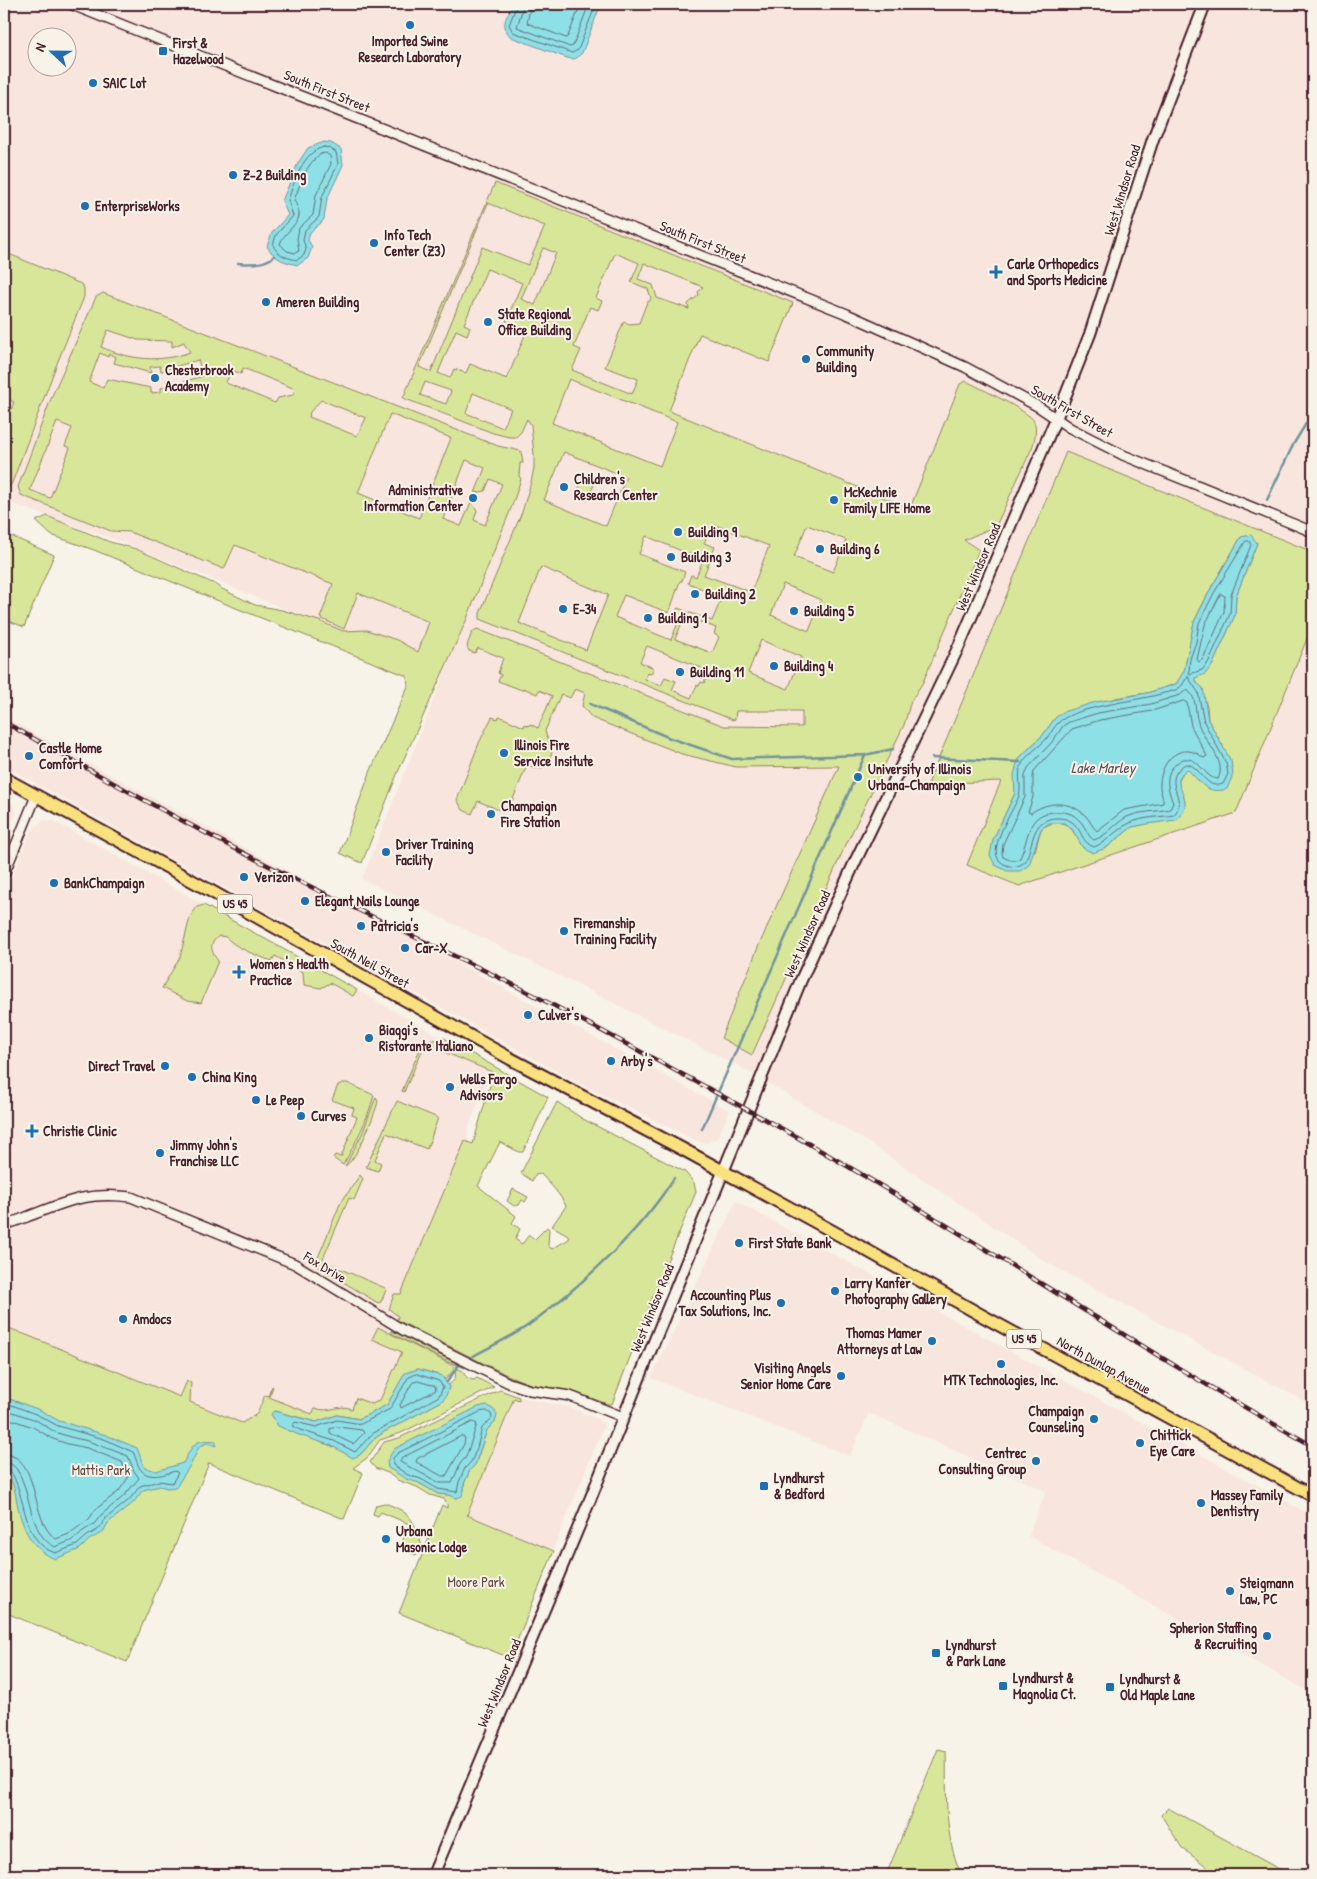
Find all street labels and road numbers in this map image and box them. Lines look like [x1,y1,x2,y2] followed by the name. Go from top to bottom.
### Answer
[281,65,373,117] street label: South First Street
[1099,142,1144,237] street label: West Windsor Road
[657,216,749,268] street label: South First Street
[1028,379,1117,442] street label: South First Street
[950,519,1005,614] street label: West Windsor Road
[779,887,835,980] street label: West Windsor Road
[218,894,252,914] road number: US 45
[327,933,413,992] street label: South Neil Street
[299,1246,351,1287] street label: Fox Drive
[625,1260,678,1355] street label: West Windsor Road
[1006,1330,1042,1348] road number: US 45
[1053,1331,1155,1399] street label: North Dunlap Avenue
[472,1635,525,1730] street label: West Windsor Road

